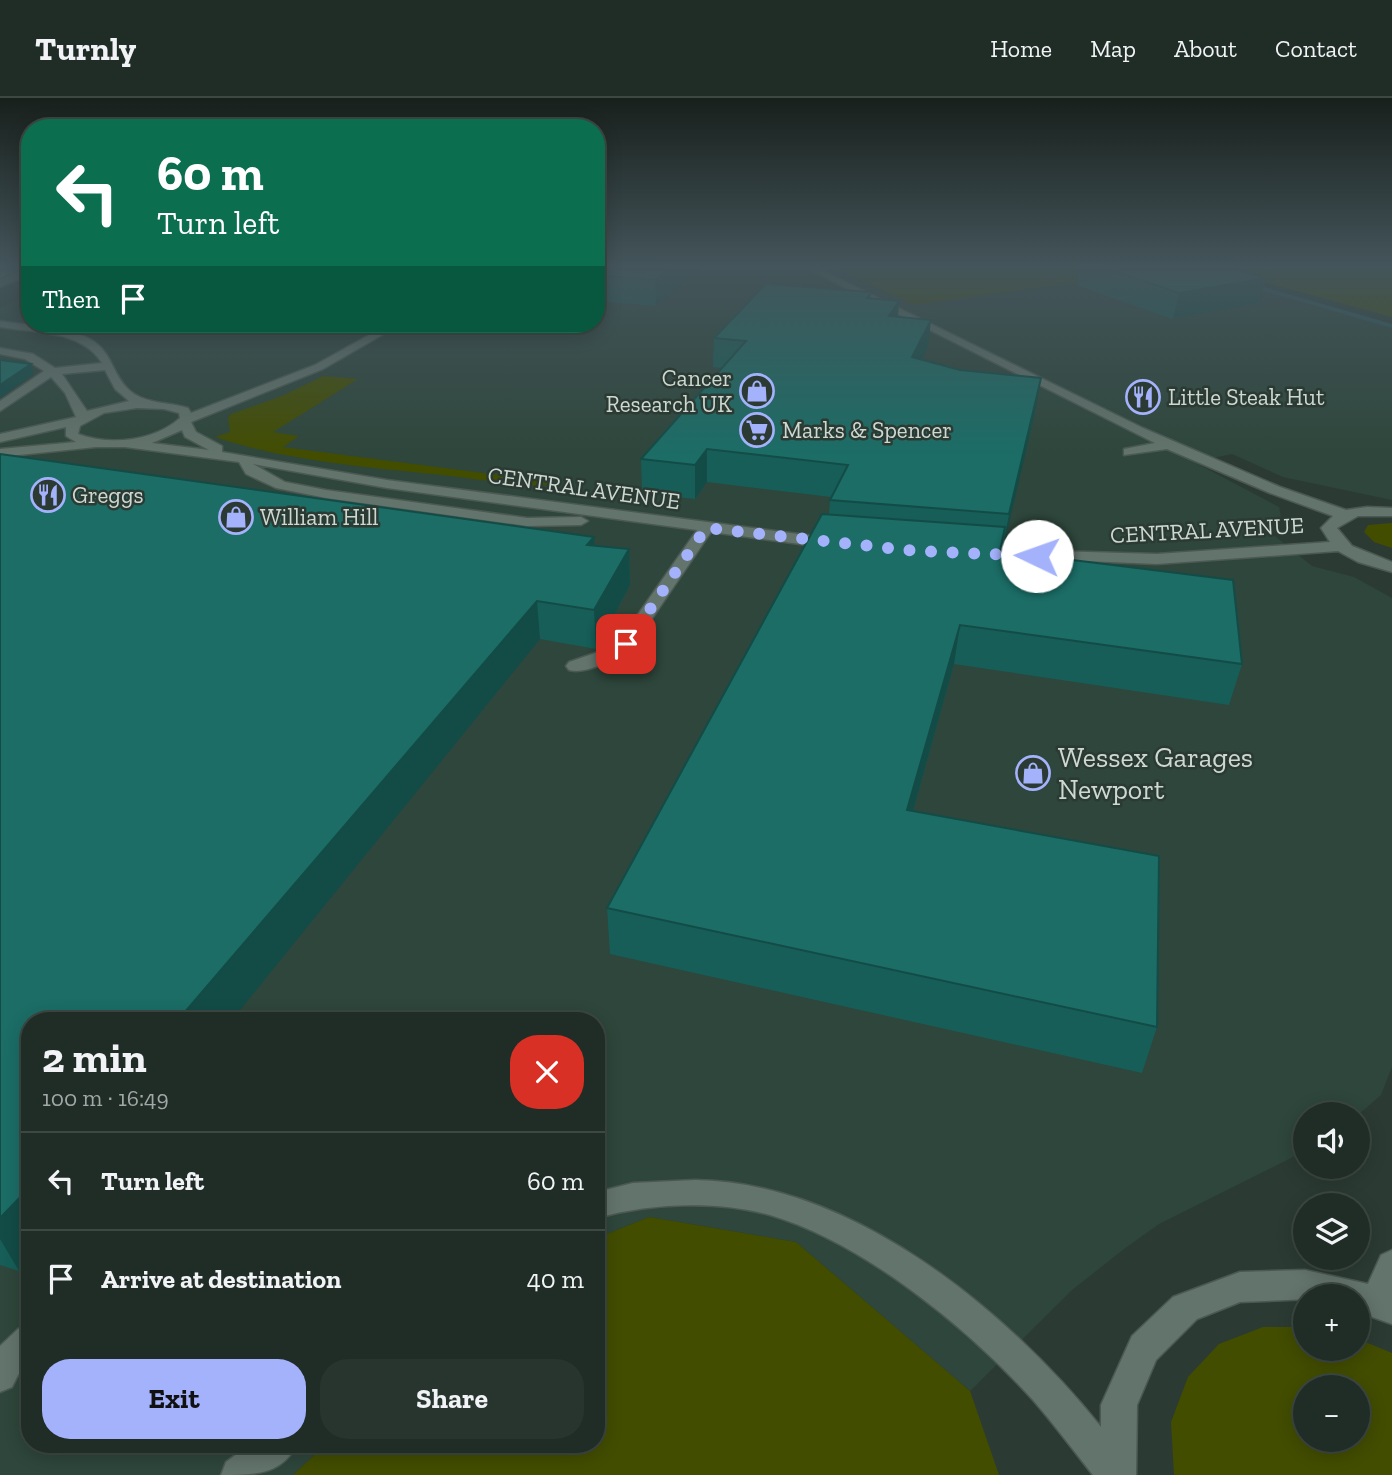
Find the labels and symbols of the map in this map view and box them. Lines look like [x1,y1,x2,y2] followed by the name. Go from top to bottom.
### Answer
[606,364,732,418] place label: Cancer Research UK
[738,372,776,410] shop icon: Cancer Research UK
[1124,378,1162,416] restaurant icon: Little Steak Hut
[1168,383,1325,411] place label: Little Steak Hut
[738,411,776,449] supermarket icon: Marks & Spencer
[782,416,952,444] place label: Marks & Spencer
[486,461,682,515] street label: CENTRAL AVENUE
[29,476,67,514] restaurant icon: Greggs
[72,481,144,509] place label: Greggs
[217,498,255,536] shop icon: William Hill
[260,503,378,531] place label: William Hill
[1109,511,1305,549] street label: CENTRAL AVENUE
[1000,519,1074,593] position arrow
[596,614,656,674] pin
[1058,741,1253,806] place label: Wessex Garages Newport
[1014,754,1052,792] shop icon: Wessex Garages Newport

